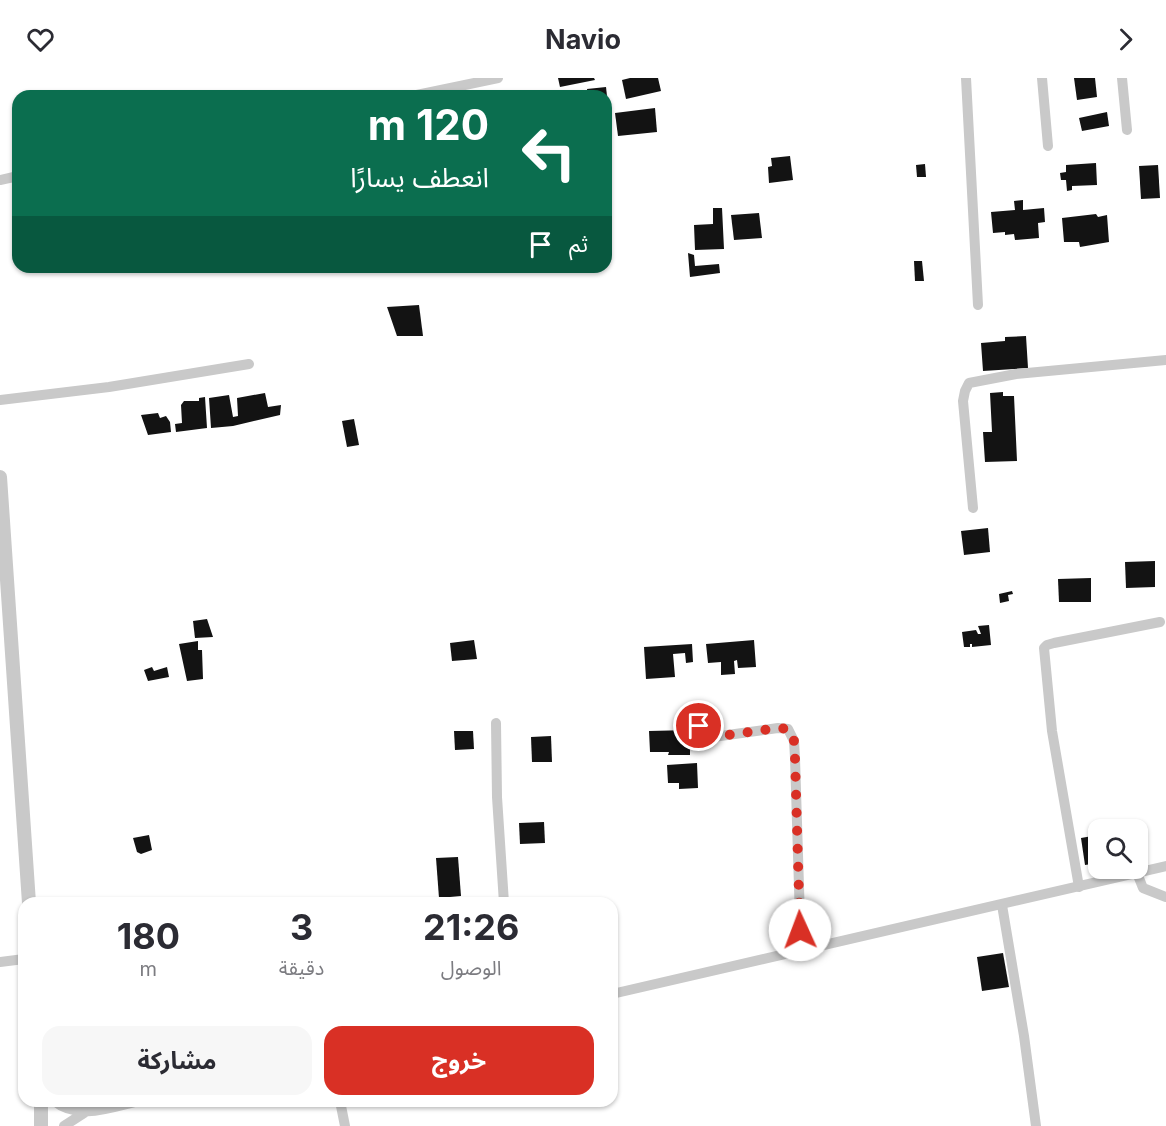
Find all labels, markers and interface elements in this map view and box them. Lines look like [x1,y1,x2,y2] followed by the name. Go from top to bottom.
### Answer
[24,23,57,56] icon: heart
[545,23,621,56] text: Navio
[1109,23,1142,56] icon: forward
[368,99,489,150] text: 120 m
[510,114,588,192] icon: left
[350,161,489,194] text: انعطف يسارًا
[524,228,557,261] icon: arrive
[569,231,588,257] text: ثم
[673,700,724,751] pin
[682,709,715,742] icon: arrive
[1088,819,1148,879] map controls
[1088,819,1148,879] button: search
[768,898,832,962] position arrow
[290,905,313,949] text: 3
[423,905,519,949] text: 21:26
[117,914,180,958] text: 180
[279,956,324,980] text: دقيقة
[441,956,502,980] text: الوصول
[140,957,157,981] text: m
[42,1026,312,1095] button: مشاركة
[324,1026,594,1095] button: خروج

